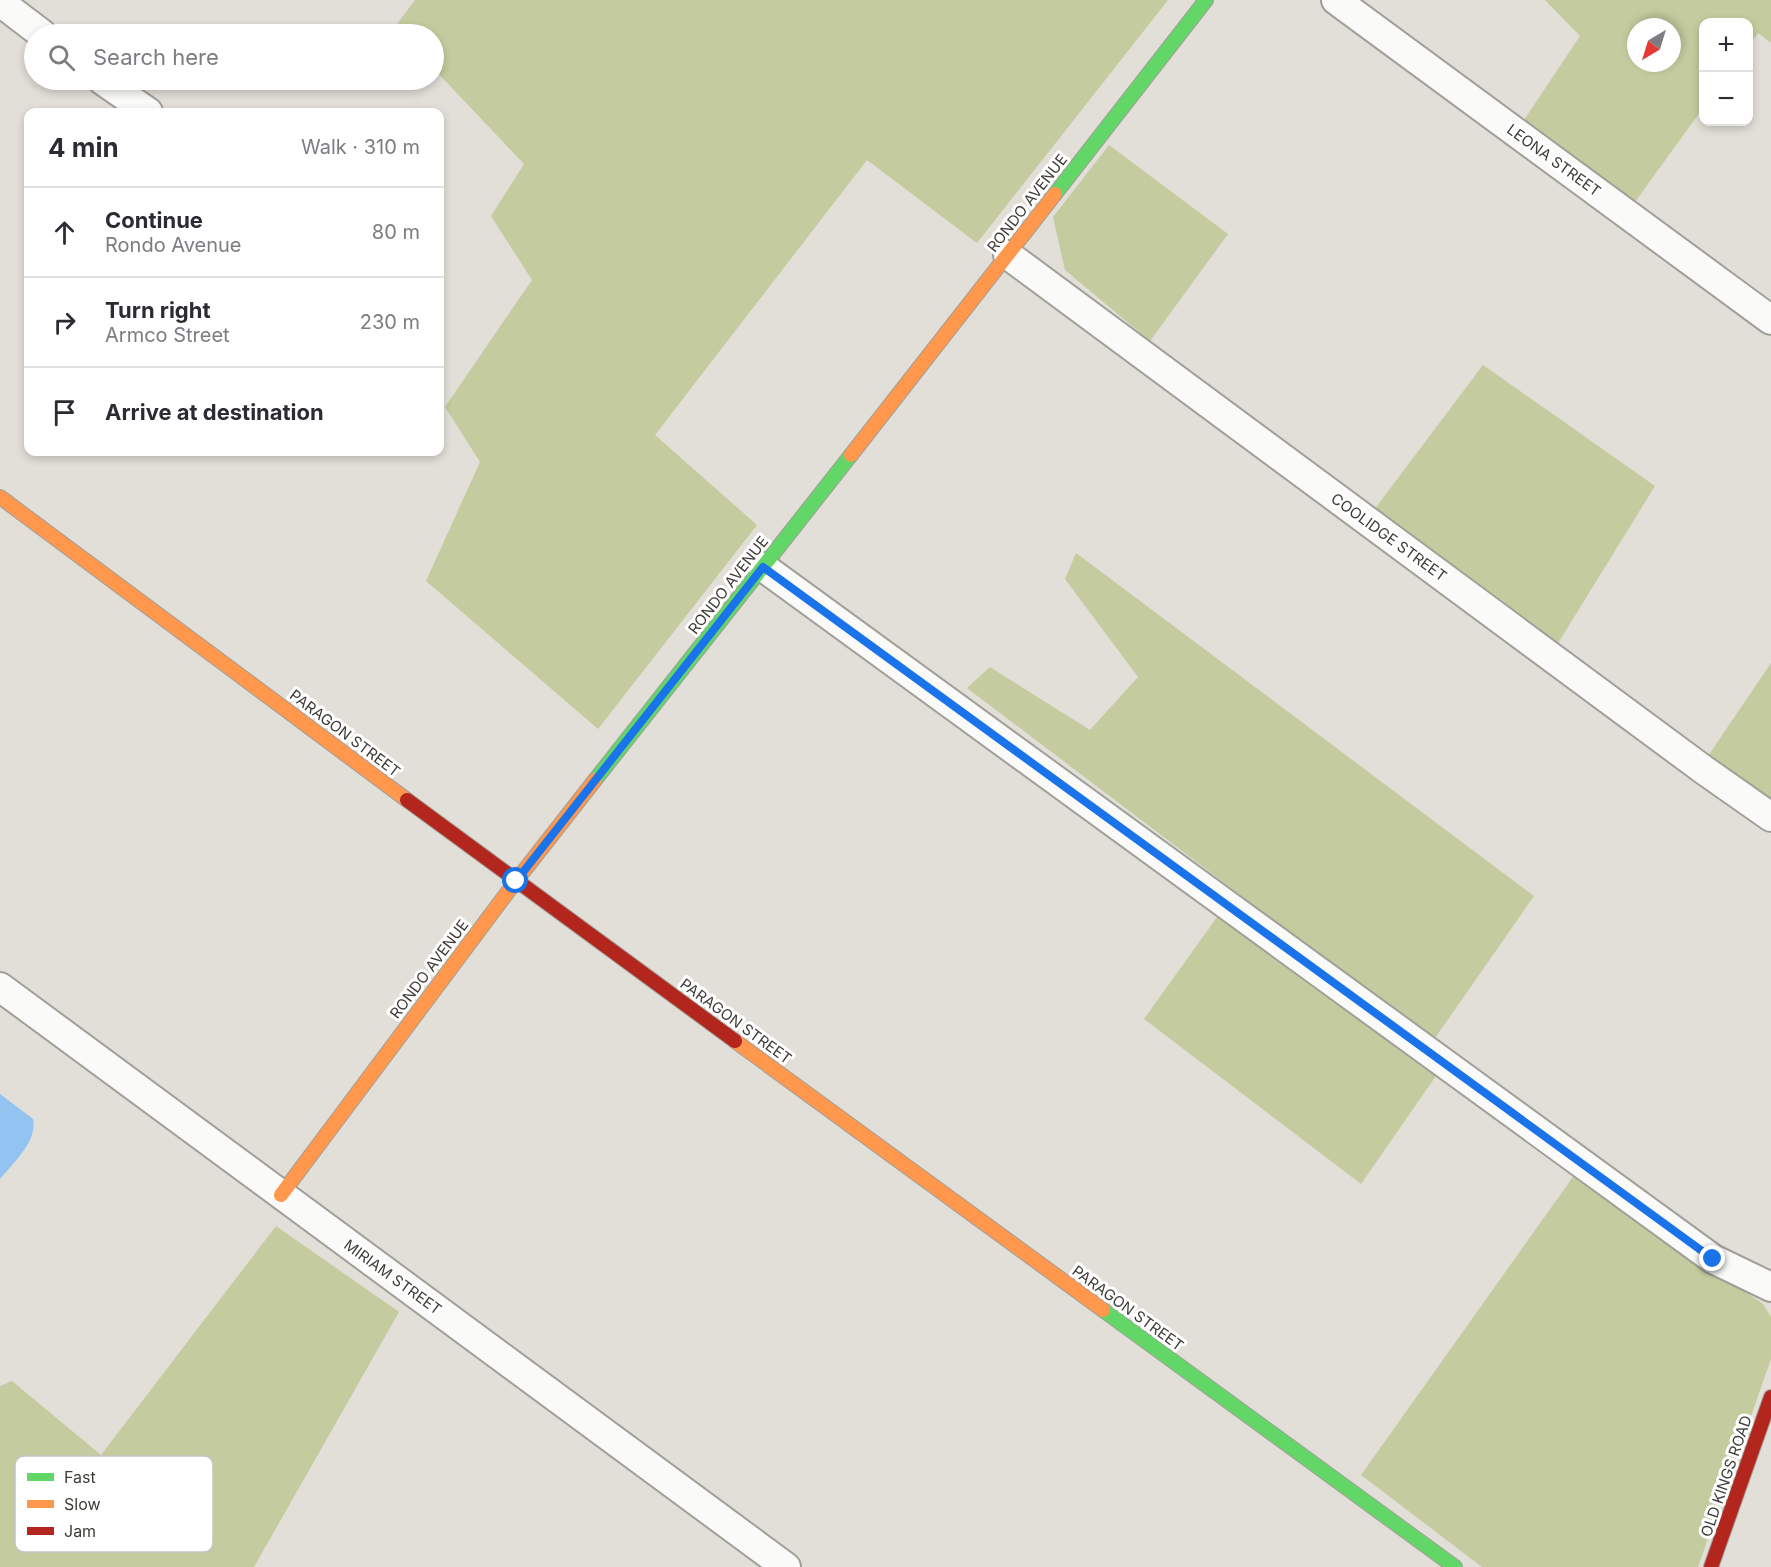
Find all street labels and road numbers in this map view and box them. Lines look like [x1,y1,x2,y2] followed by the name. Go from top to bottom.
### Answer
[1503,120,1605,200] street label: LEONA STREET
[983,150,1071,256] street label: RONDO AVENUE
[1327,489,1451,585] street label: COOLIDGE STREET
[684,532,772,638] street label: RONDO AVENUE
[286,685,404,781] street label: PARAGON STREET
[386,916,472,1022] street label: RONDO AVENUE
[677,974,795,1068] street label: PARAGON STREET
[340,1235,446,1319] street label: MIRIAM STREET
[1069,1261,1187,1355] street label: PARAGON STREET
[1696,1413,1756,1539] street label: OLD KINGS ROAD

